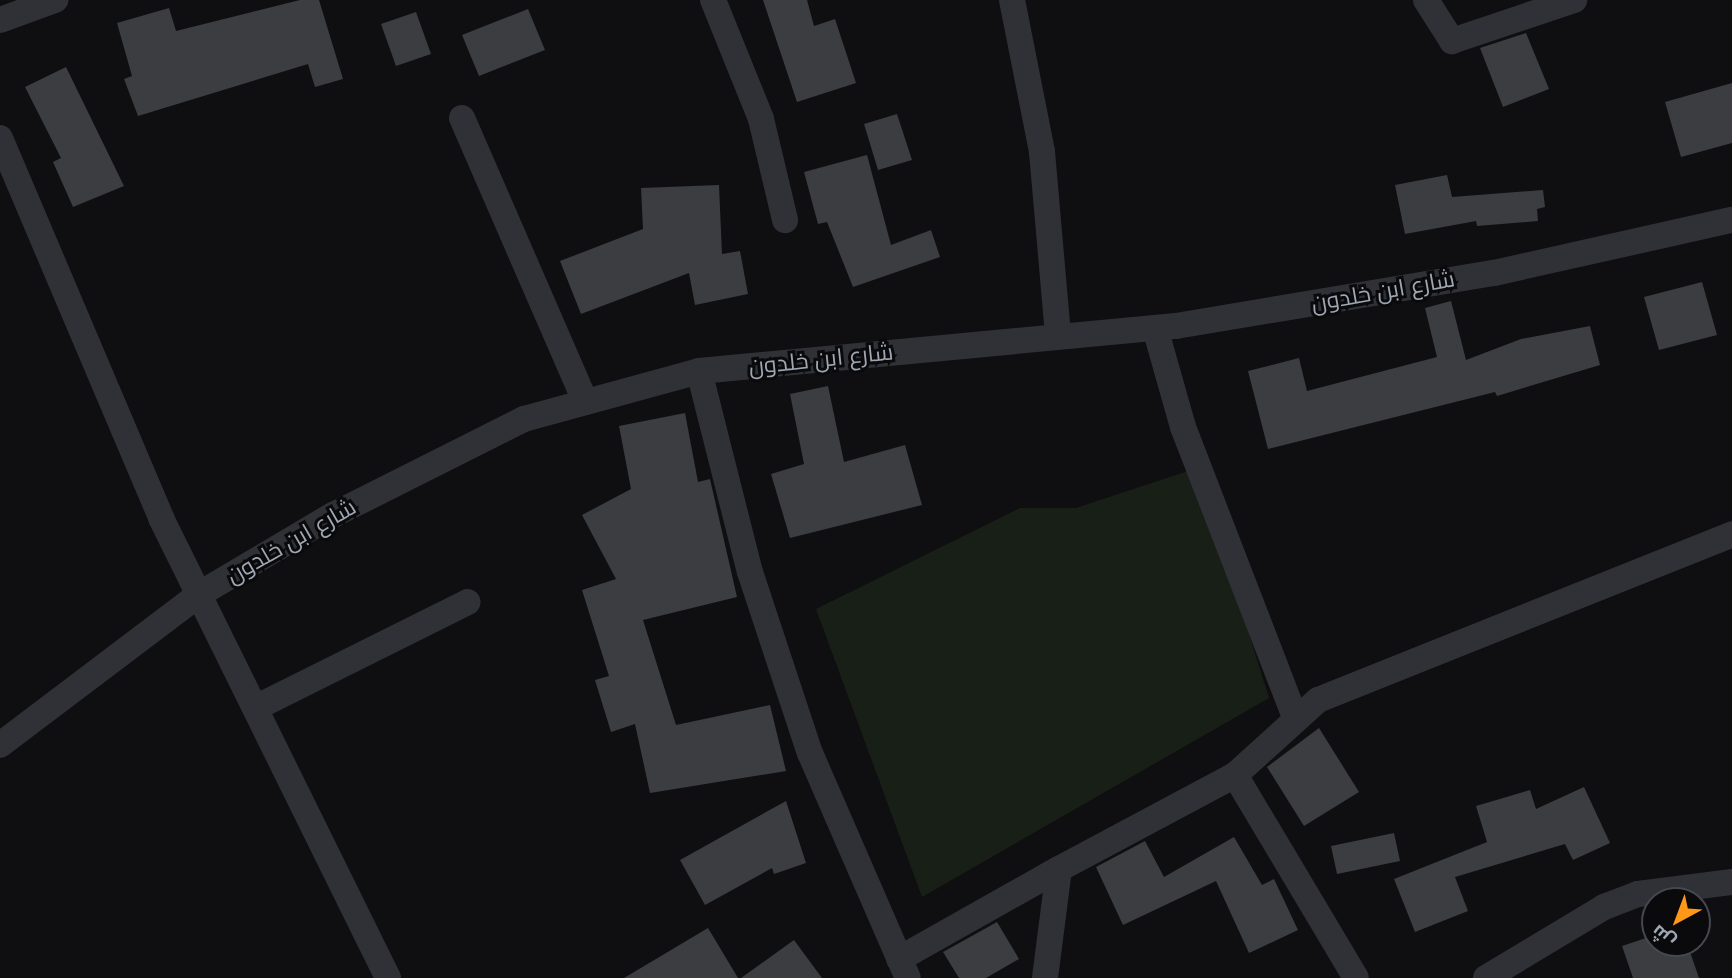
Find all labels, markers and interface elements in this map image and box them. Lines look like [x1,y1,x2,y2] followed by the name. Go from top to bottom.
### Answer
[1309,265,1457,317] street label: شارع ابن خلدون
[747,338,895,380] street label: شارع ابن خلدون
[221,493,361,589] street label: شارع ابن خلدون
[1641,887,1711,957] north arrow
[1645,919,1681,955] text: ش

